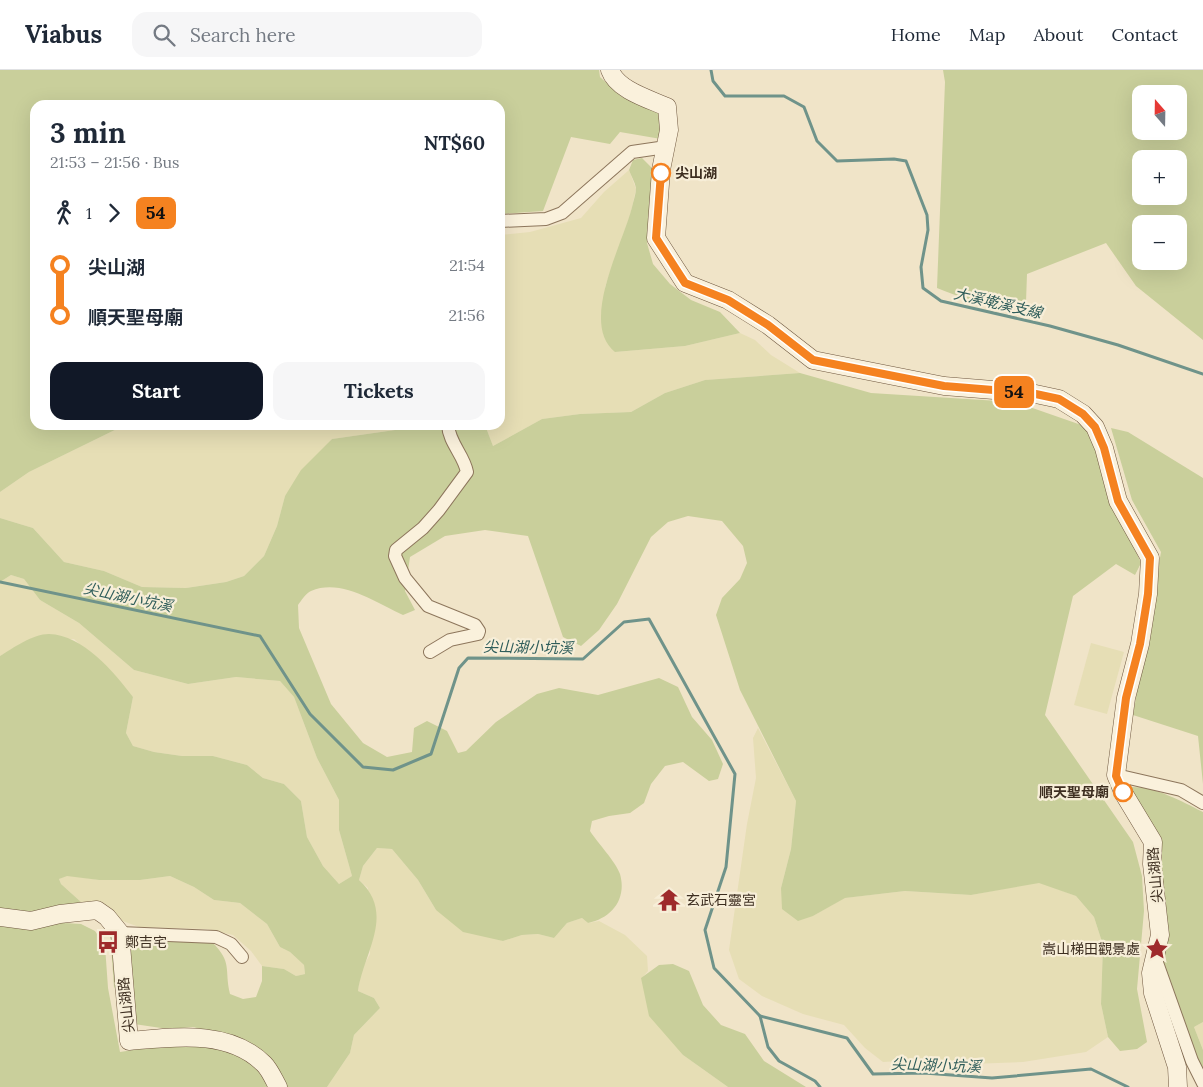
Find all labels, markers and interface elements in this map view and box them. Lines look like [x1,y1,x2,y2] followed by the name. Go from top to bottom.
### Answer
[132,12,482,57] search box
[25,19,102,50] text: Viabus
[150,21,178,49] icon: search
[190,23,296,47] text: Search here
[891,23,941,46] text: Home
[969,23,1005,46] text: Map
[1033,23,1083,46] text: About
[1111,23,1178,46] text: Contact
[1132,85,1188,140] north arrow
[1132,85,1187,270] map controls
[50,115,126,151] text: 3 min
[424,131,485,155] text: NT$60
[1132,150,1187,205] button: +
[50,152,180,172] text: 21:53 – 21:56 · Bus
[651,163,671,183] marker: 尖山湖
[675,164,717,182] place label: 尖山湖
[50,199,78,227] icon: walk
[100,199,128,227] icon: forward
[146,201,166,224] text: 54
[86,203,92,223] text: 1
[1132,215,1187,270] button: −
[88,255,145,279] text: 尖山湖
[449,255,485,275] text: 21:54
[952,284,1046,323] water label: 大溪墘溪支線
[88,305,183,329] text: 順天聖母廟
[449,305,485,325] text: 21:56
[50,362,263,420] button: Start
[273,362,485,420] button: Tickets
[992,376,1036,408] line badge: 54
[1004,380,1024,403] text: 54
[82,578,176,616] water label: 尖山湖小坑溪
[483,637,575,657] water label: 尖山湖小坑溪
[1113,782,1133,802] marker: 順天聖母廟
[1039,783,1109,801] place label: 順天聖母廟
[1144,846,1166,904] street label: 尖山湖路
[656,887,682,913] temple icon: 玄武石靈宮
[686,891,756,909] place label: 玄武石靈宮
[95,929,121,955] bus stop icon: 鄭吉宅
[125,933,167,951] place label: 鄭吉宅
[1144,936,1170,962] place icon: 嵩山梯田觀景處
[1042,940,1140,958] place label: 嵩山梯田觀景處
[114,976,138,1034] street label: 尖山湖路
[891,1054,983,1076] water label: 尖山湖小坑溪

